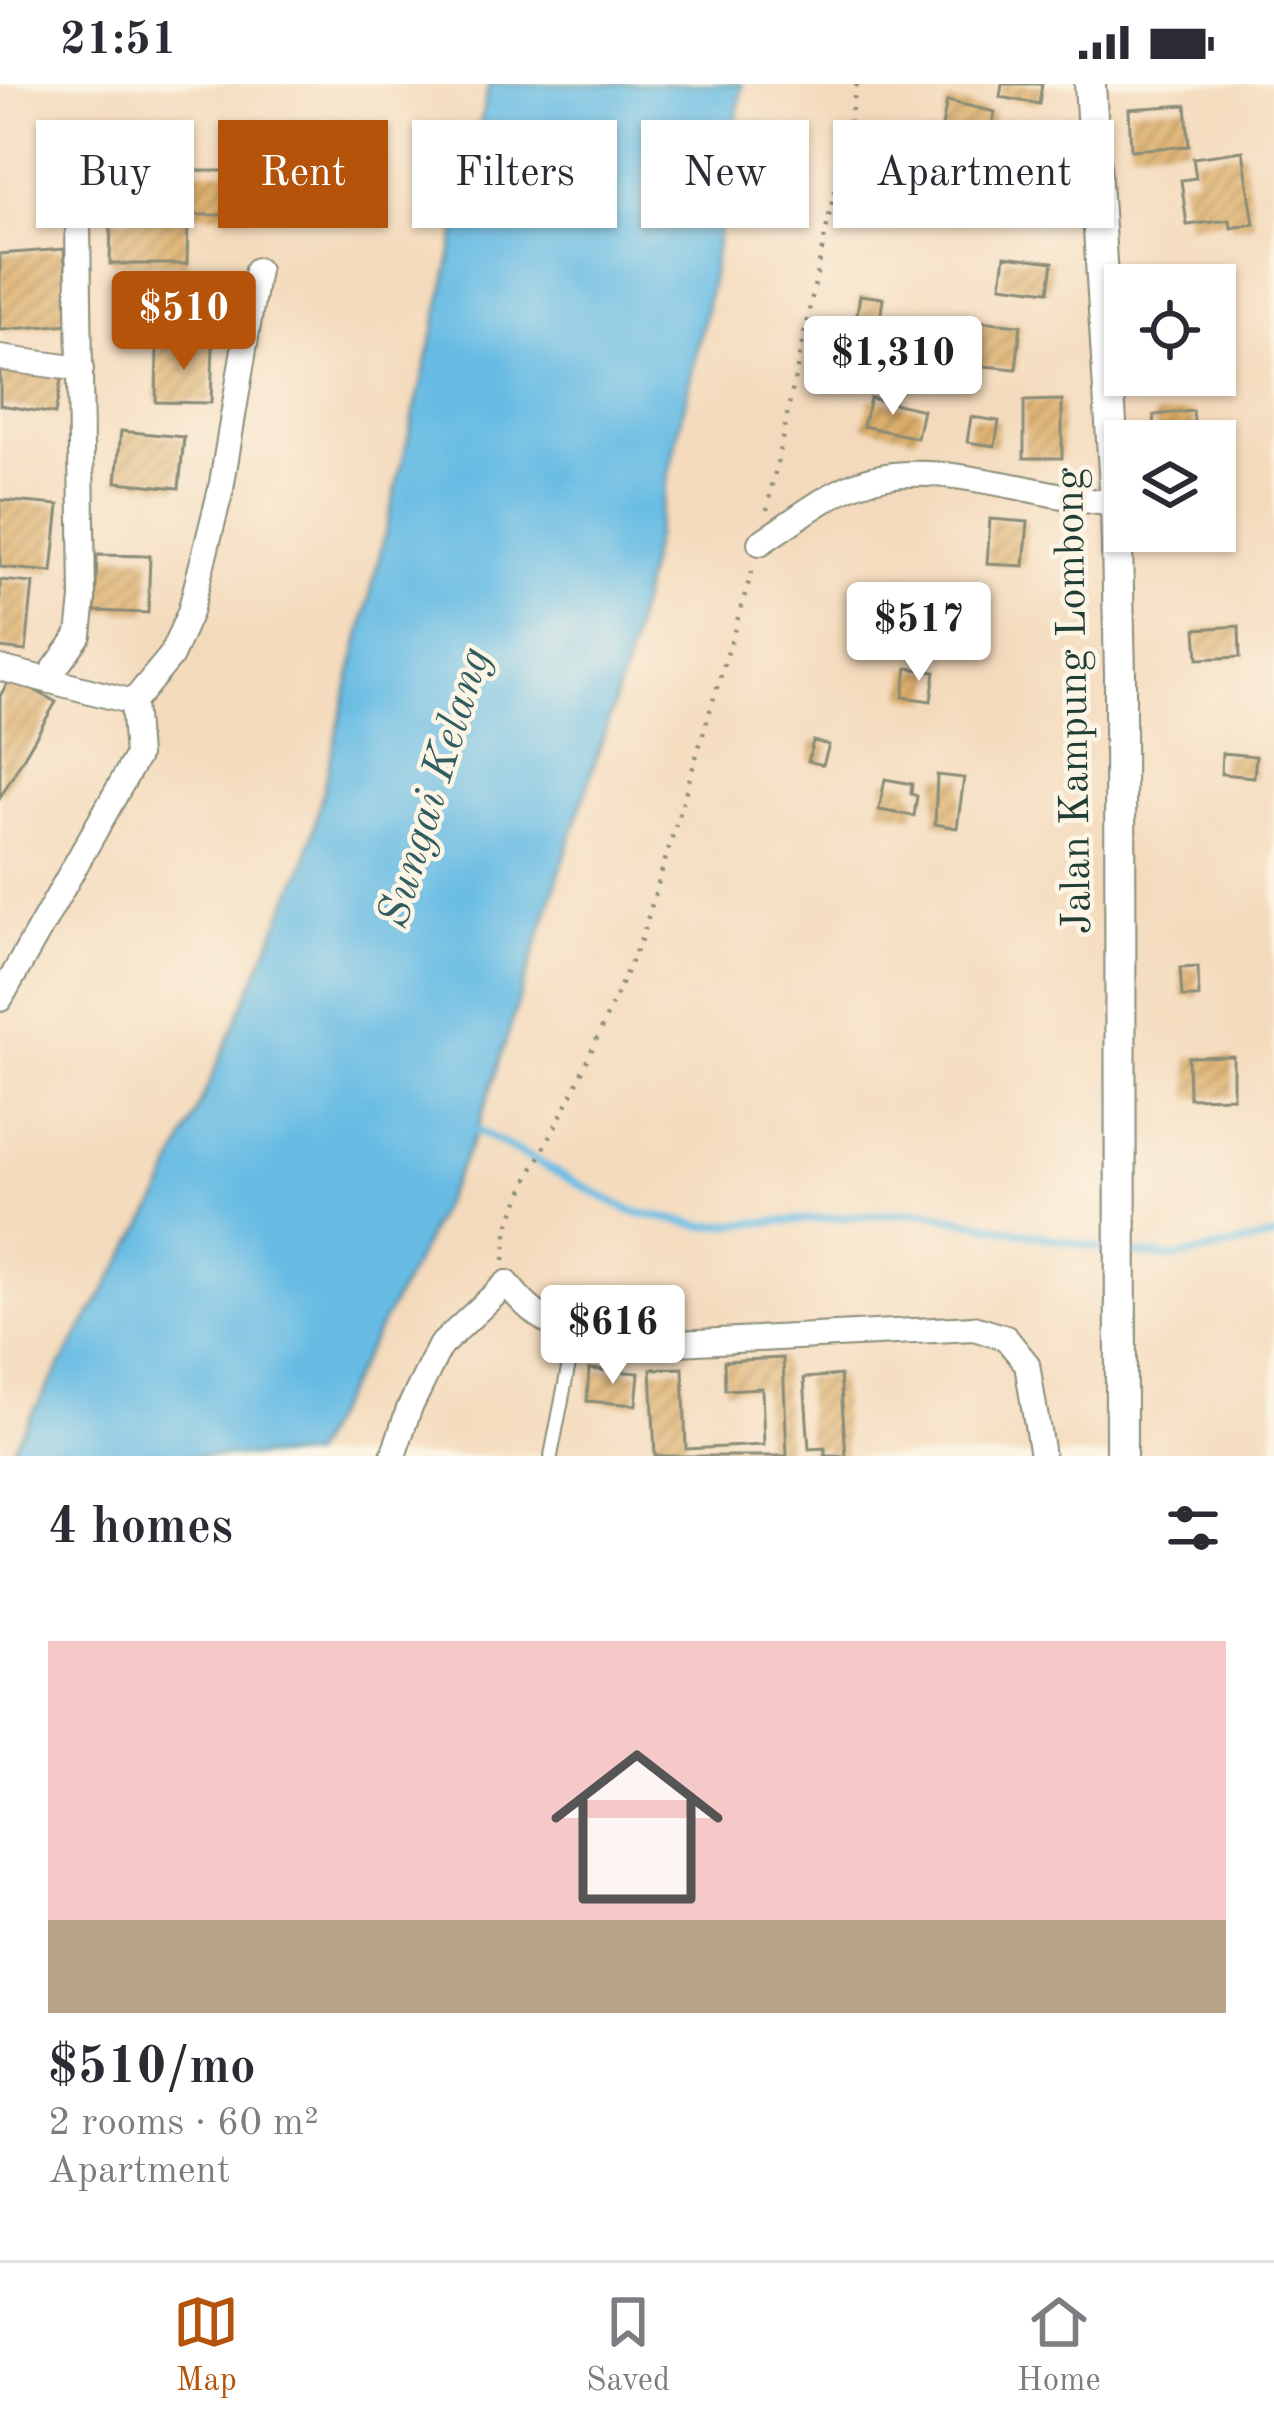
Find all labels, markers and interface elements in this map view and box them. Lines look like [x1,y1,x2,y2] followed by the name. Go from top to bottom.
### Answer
[60,19,177,64] text: 21:51
[36,120,194,228] chip: Buy
[218,120,388,228] chip: Rent
[412,120,617,228] chip: Filters
[641,120,809,228] chip: New
[833,120,1114,228] chip: Apartment
[1104,264,1236,552] map controls
[1104,264,1236,396] button: locate
[113,271,255,373] pin: $510
[139,290,229,329] text: $510
[795,316,991,418] pin: $1,310
[831,335,955,374] text: $1,310
[1104,420,1236,552] button: layers
[1050,467,1100,935] street label: Jalan Kampung Lombong
[848,582,990,684] pin: $517
[874,601,964,640] text: $517
[371,643,500,933] water label: Sungai Kelang
[542,1285,684,1387] pin: $616
[568,1304,658,1343] text: $616
[1160,1495,1226,1561] icon: filters
[48,1503,233,1554] text: 4 homes
[529,1719,745,1935] icon: home
[48,2043,256,2094] text: $510/mo
[48,2104,319,2143] text: 2 rooms · 60 m²
[48,2152,231,2191] text: Apartment
[173,2289,239,2402] tab: Map
[586,2289,670,2402] tab: Saved
[1017,2289,1101,2402] tab: Home

